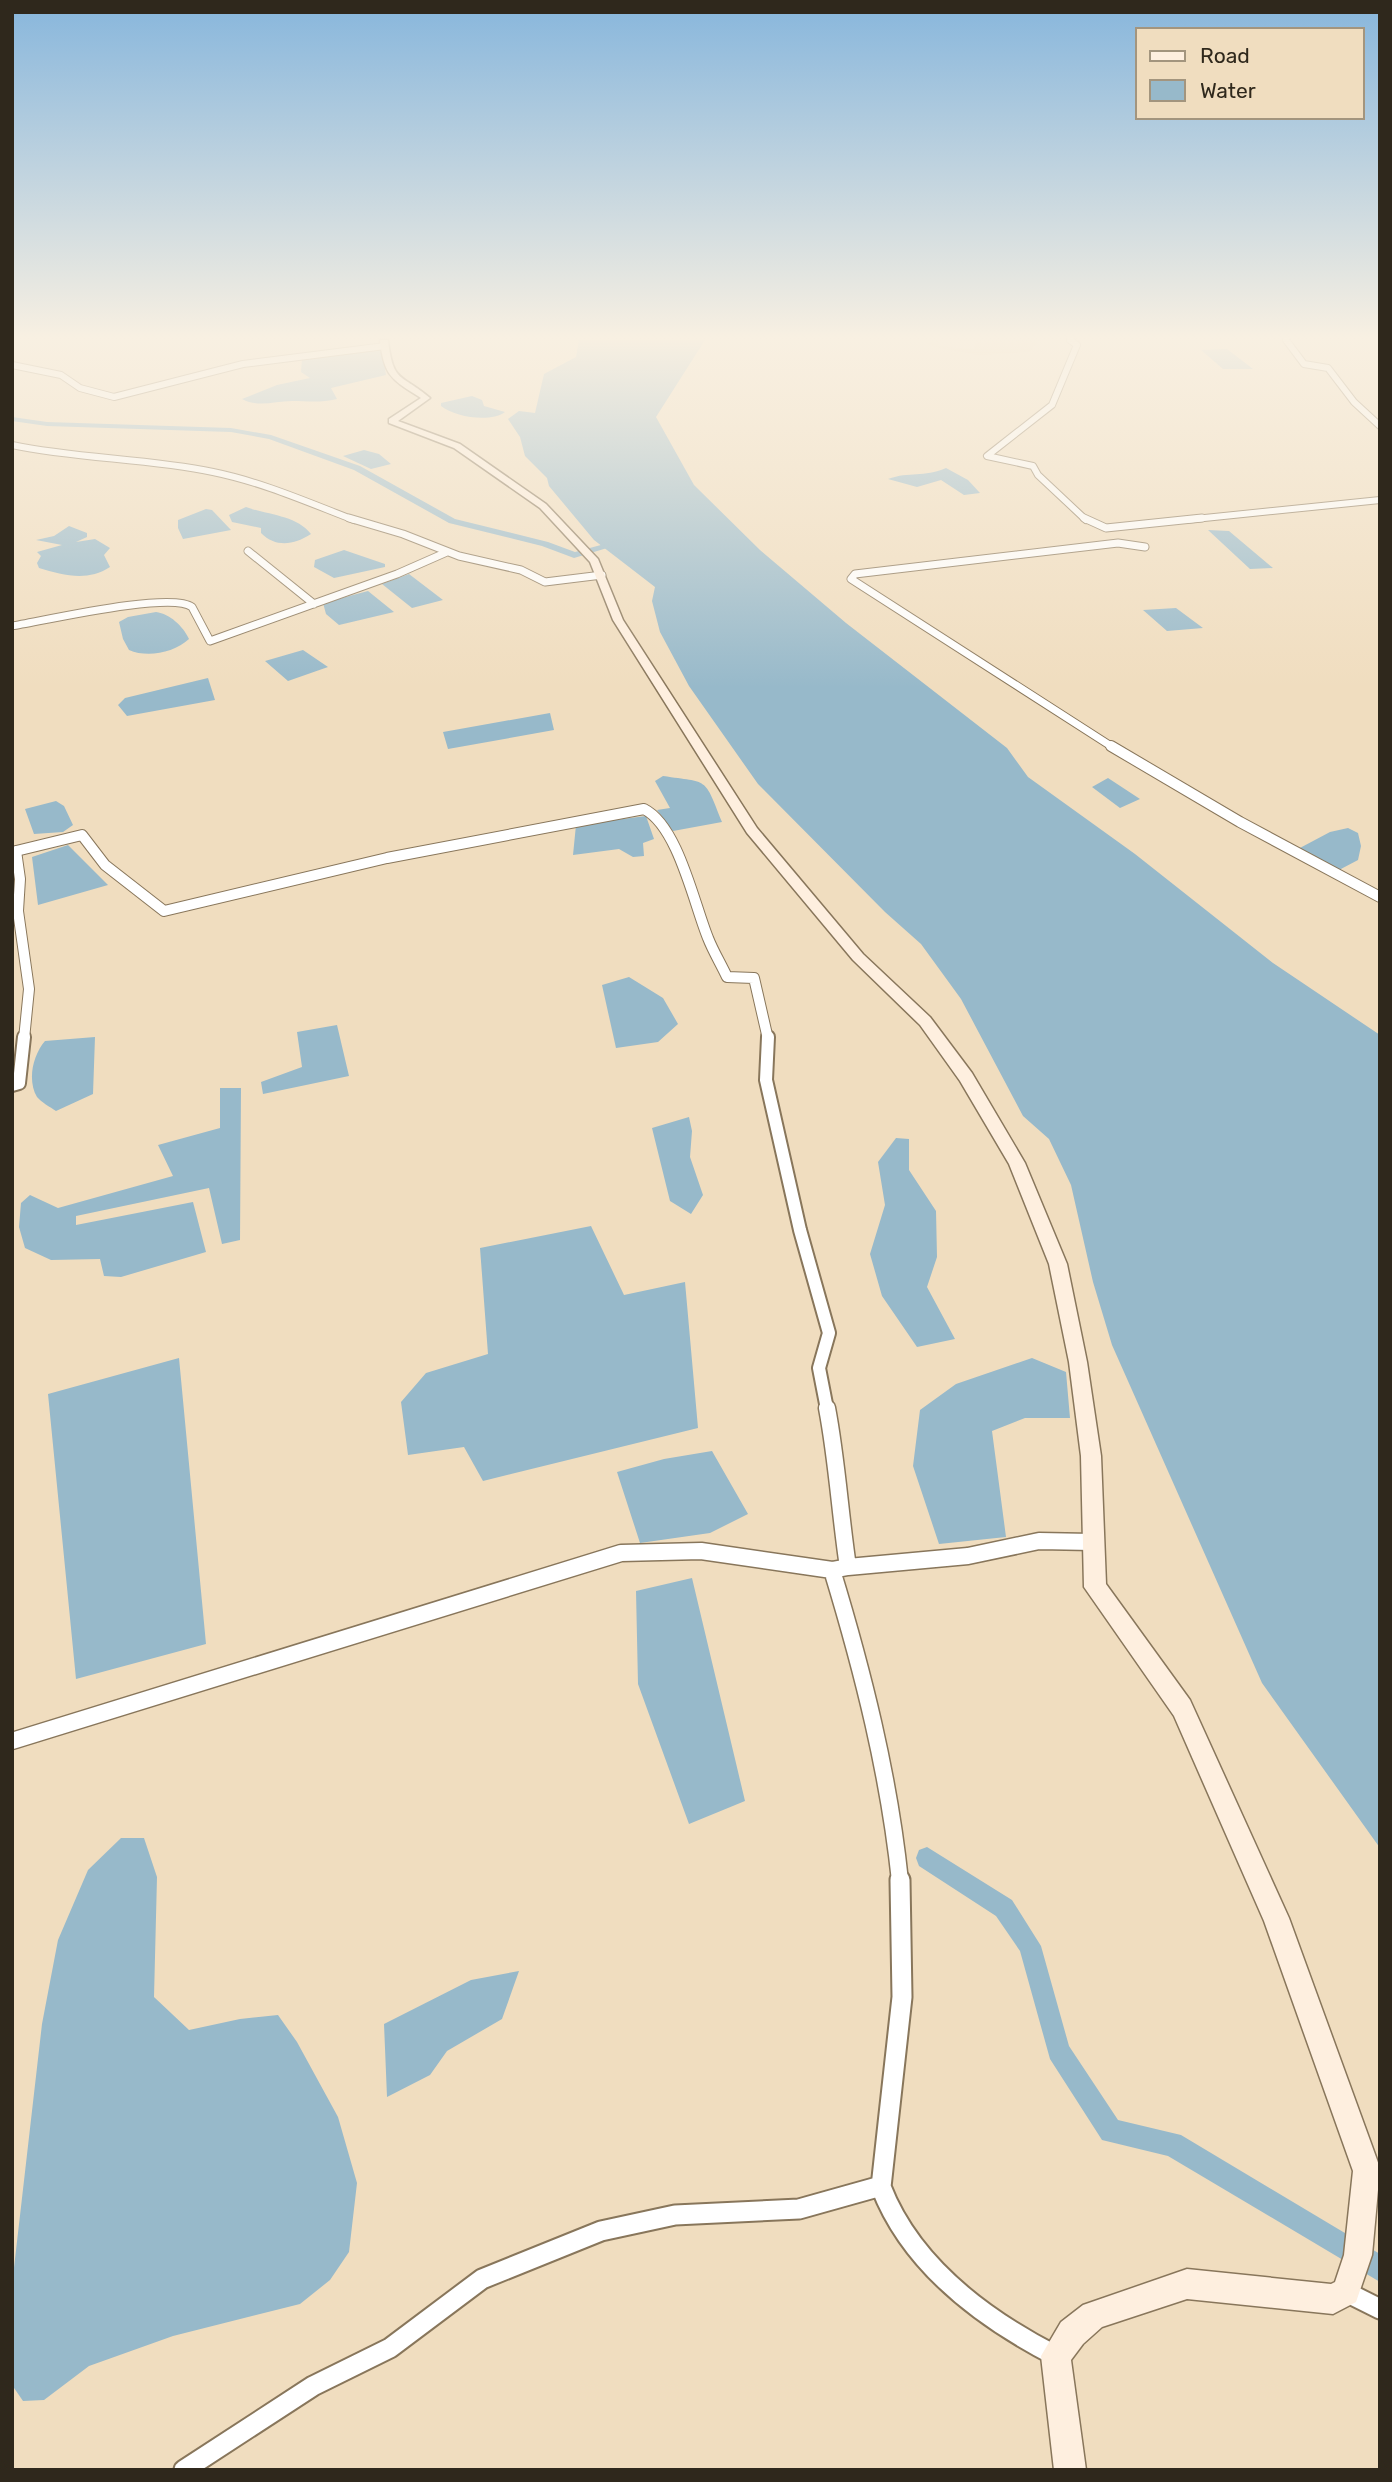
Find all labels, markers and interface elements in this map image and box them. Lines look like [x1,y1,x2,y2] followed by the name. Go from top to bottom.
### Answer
[1136,28,1364,119] legend
[1200,43,1250,68] text: Road
[1200,78,1256,103] text: Water

